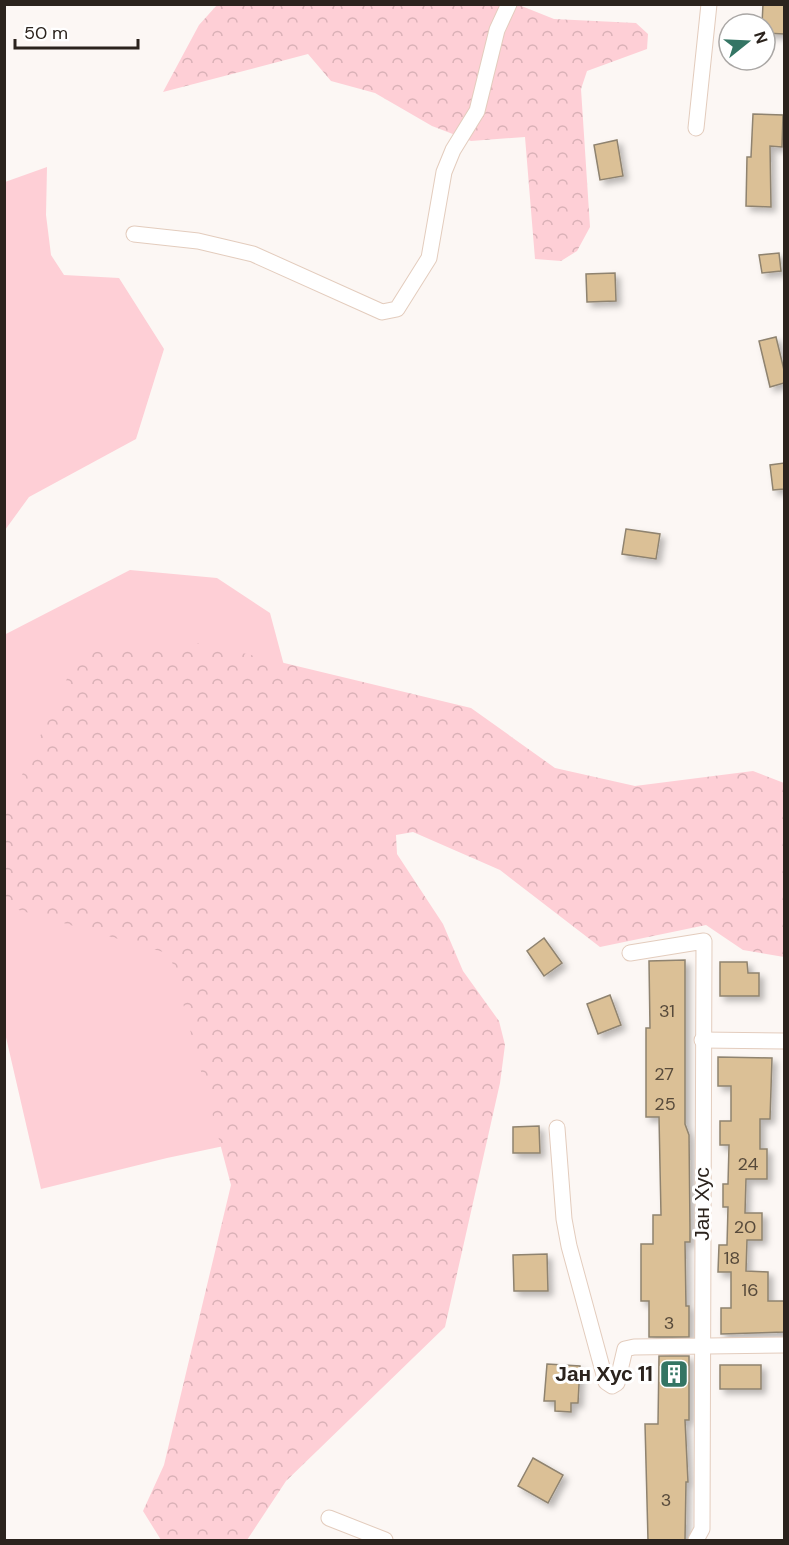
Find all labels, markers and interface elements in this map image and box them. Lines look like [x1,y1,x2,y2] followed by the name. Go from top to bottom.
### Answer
[15,12,138,50] scale bar
[717,12,777,72] north arrow
[24,21,68,45] text: 50 m
[749,29,773,46] text: N
[659,999,675,1023] house number: 31
[654,1062,674,1086] house number: 27
[654,1092,676,1116] house number: 25
[738,1152,759,1176] house number: 24
[688,1167,716,1241] street label: Јан Хус
[734,1215,756,1239] house number: 20
[724,1246,740,1270] house number: 18
[742,1278,758,1302] house number: 16
[664,1311,674,1335] house number: 3
[658,1358,690,1390] building icon: Јан Хус 11
[555,1360,653,1388] place label: Јан Хус 11
[661,1488,671,1512] house number: 3

